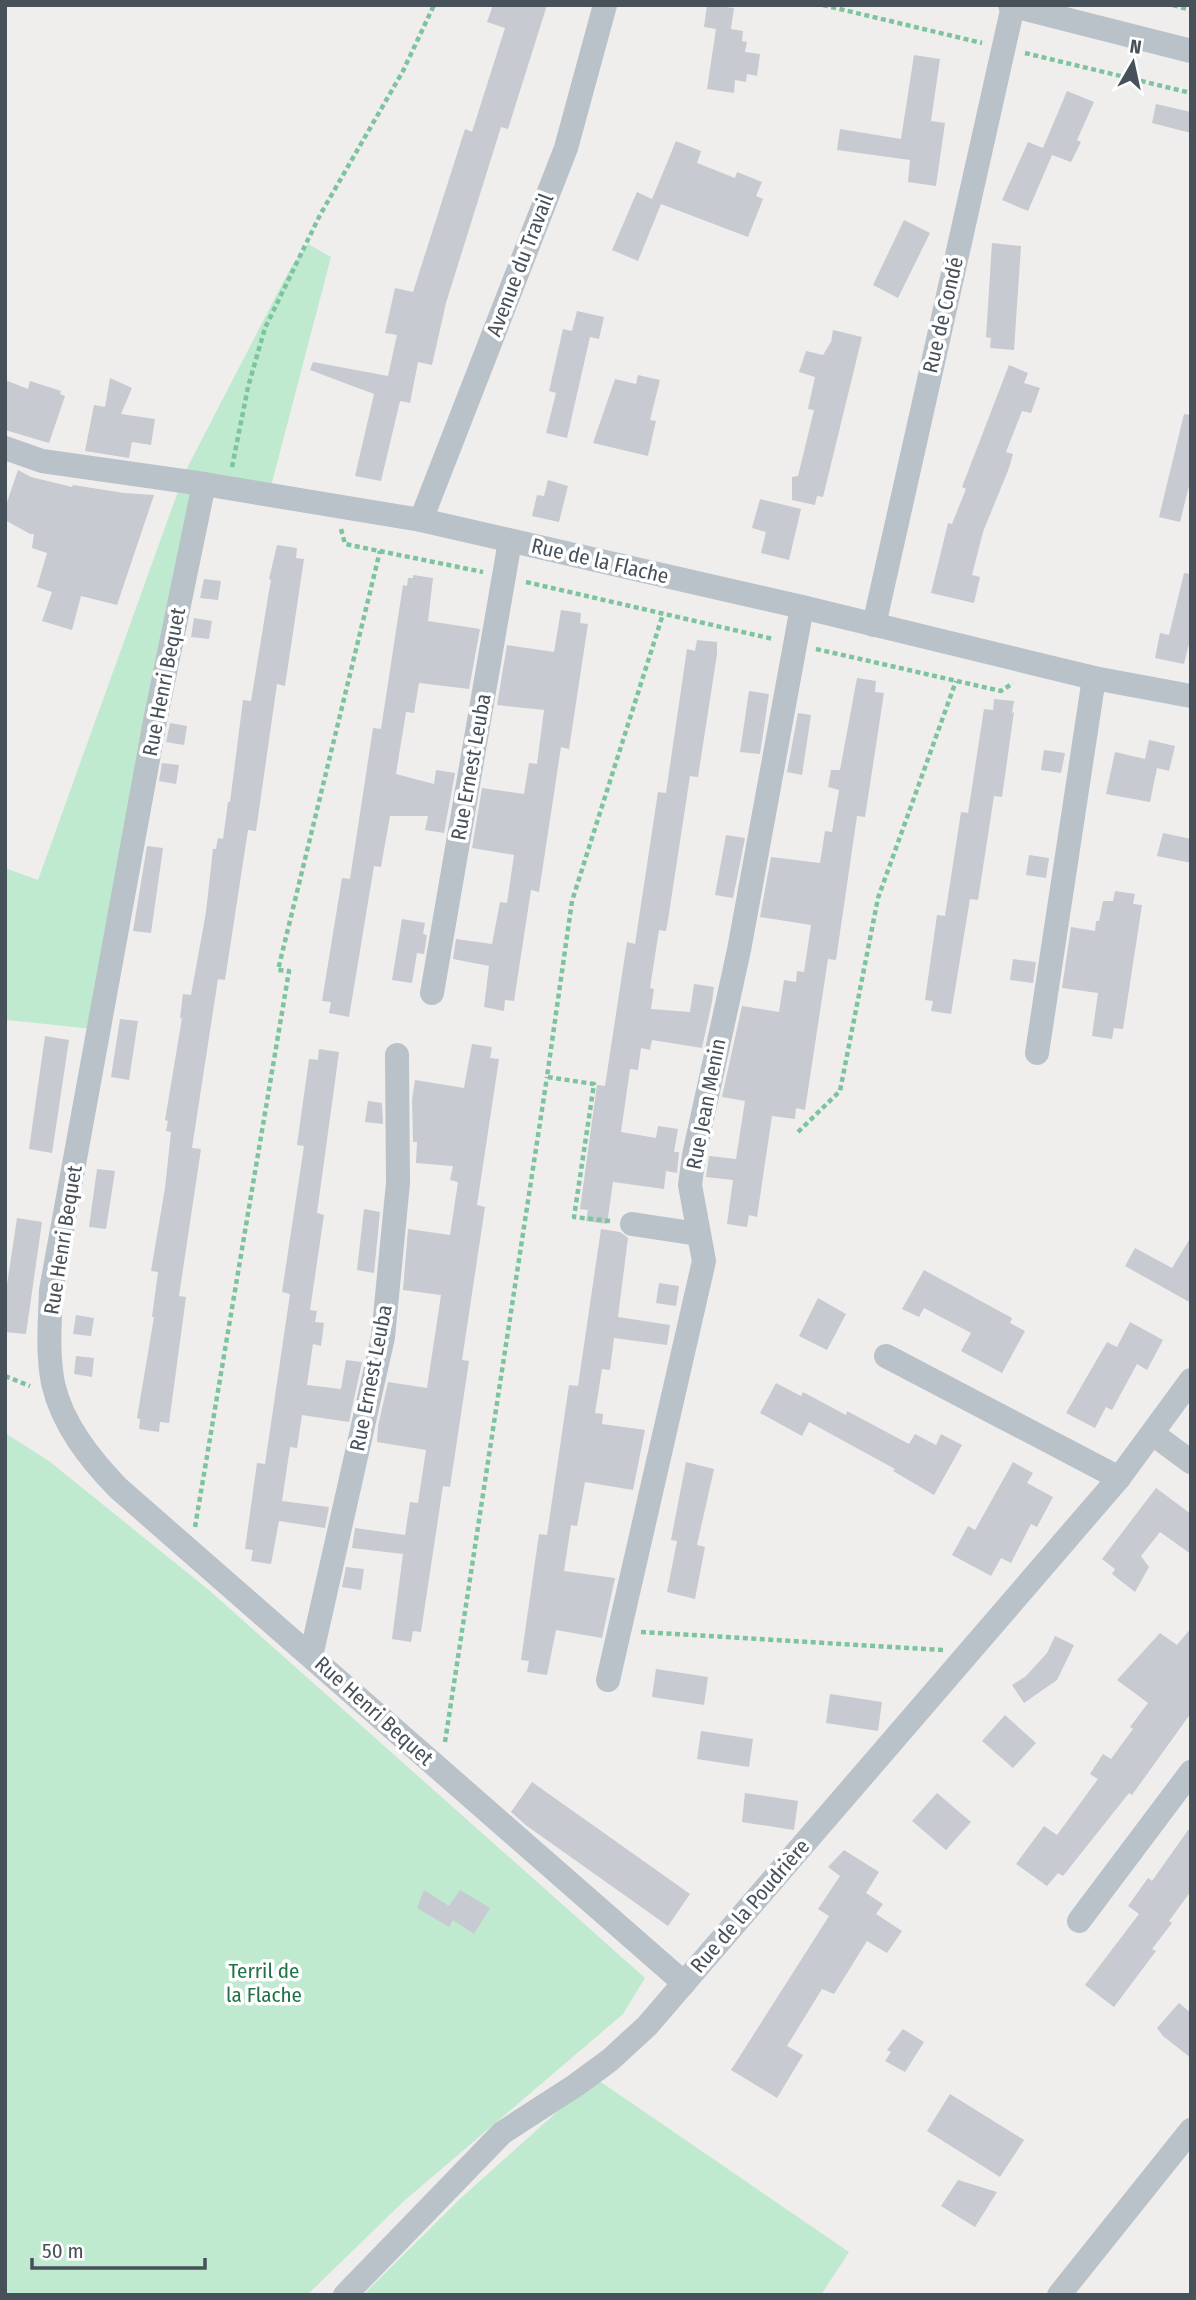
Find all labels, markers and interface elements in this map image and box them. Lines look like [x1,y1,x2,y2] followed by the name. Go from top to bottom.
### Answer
[1098,28,1168,98] north arrow
[1128,34,1143,59] text: N
[481,189,559,340] street label: Avenue du Travail
[917,254,969,376] street label: Rue de Condé
[529,533,671,589] street label: Rue de la Flache
[137,605,191,759] street label: Rue Henri Bequet
[445,692,497,842] street label: Rue Ernest Leuba
[681,1036,731,1172] street label: Rue Jean Menin
[38,1163,88,1317] street label: Rue Henri Bequet
[344,1303,398,1453] street label: Rue Ernest Leuba
[309,1651,439,1771] street label: Rue Henri Bequet
[685,1834,815,1978] street label: Rue de la Poudrière
[226,1958,302,2008] park label: Terril de la Flache
[32,2226,205,2270] scale bar
[42,2238,84,2264] text: 50 m

